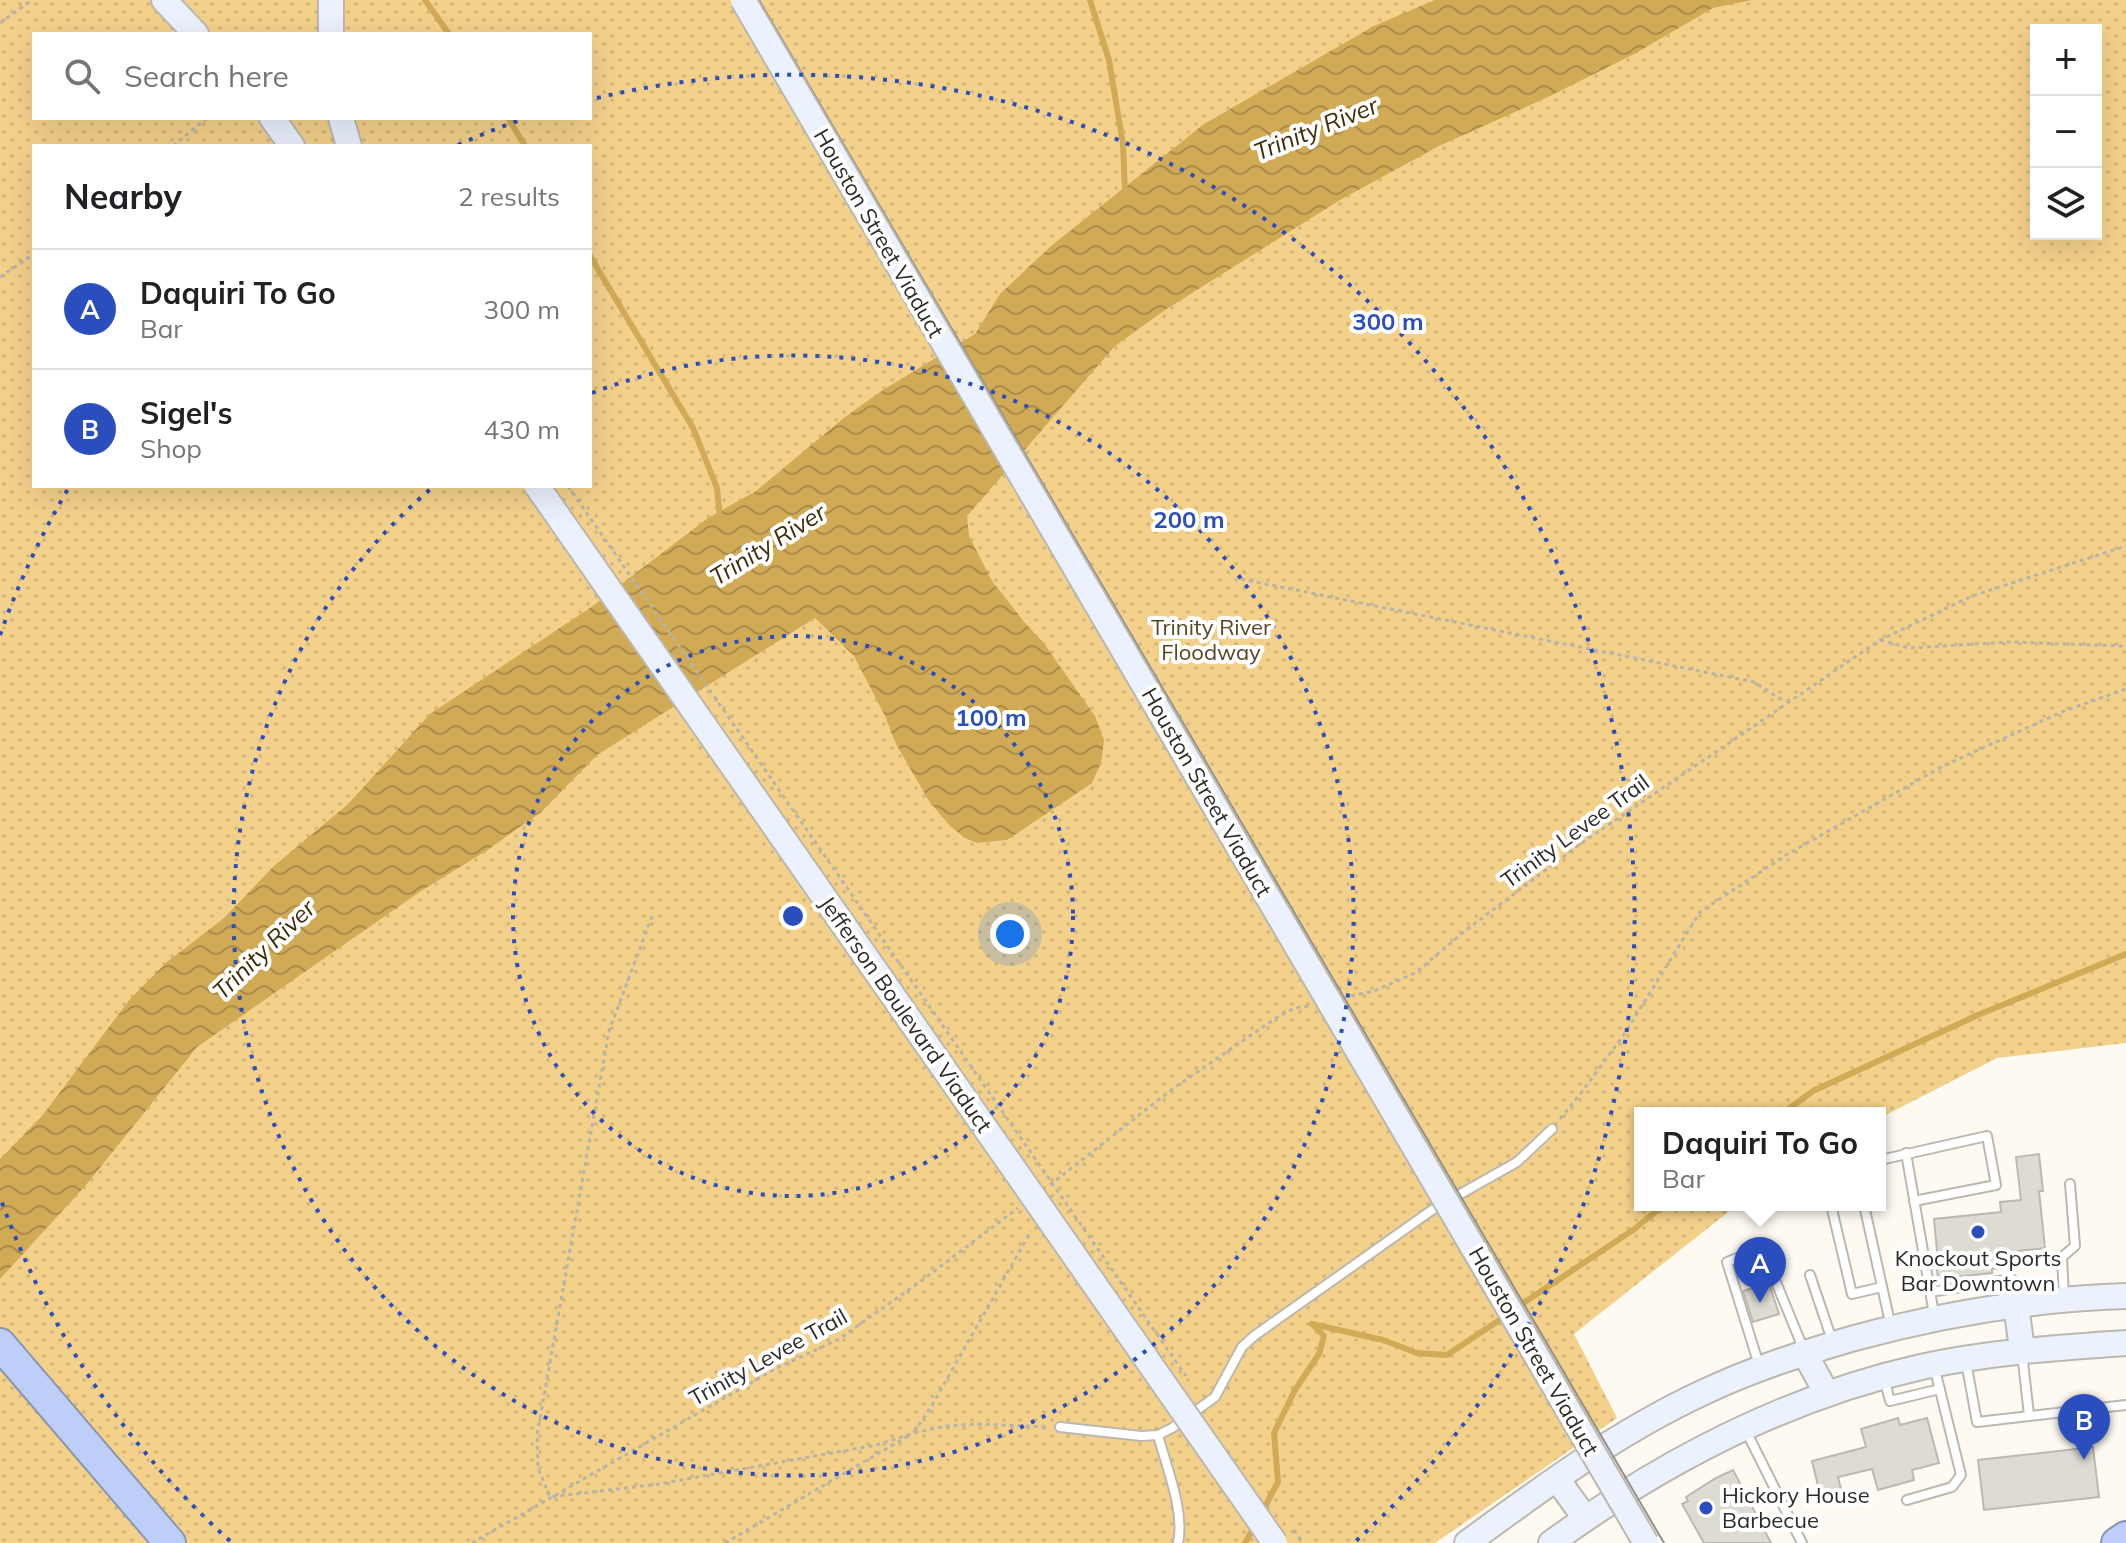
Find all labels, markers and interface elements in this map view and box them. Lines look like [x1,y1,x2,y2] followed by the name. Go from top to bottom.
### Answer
[2030,24,2102,240] map controls
[2030,24,2102,96] button: +
[32,32,592,120] search box
[60,54,104,98] icon: search
[124,57,289,95] text: Search here
[1249,89,1383,167] water label: Trinity River
[2030,96,2102,168] button: −
[808,124,950,343] street label: Houston Street Viaduct
[2030,168,2102,240] button: layers
[64,175,182,218] text: Nearby
[458,180,560,213] text: 2 results
[140,274,336,312] text: Daquiri To Go
[80,293,100,326] text: A
[484,293,560,326] text: 300 m
[1352,306,1424,336] text: 300 m
[140,312,183,345] text: Bar
[140,394,232,432] text: Sigel's
[81,413,99,446] text: B
[484,413,560,446] text: 430 m
[140,432,202,465] text: Shop
[704,496,832,592] water label: Trinity River
[1153,504,1225,534] text: 200 m
[1151,613,1271,666] park label: Trinity River Floodway
[1136,683,1278,902] street label: Houston Street Viaduct
[955,702,1027,732] text: 100 m
[1495,768,1655,894] street label: Trinity Levee Trail
[814,890,999,1138] street label: Jefferson Boulevard Viaduct
[206,892,322,1006] water label: Trinity River
[779,902,807,930] centre of rings
[990,914,1030,954] your location
[1634,1107,1886,1211] popup
[1662,1124,1858,1162] text: Daquiri To Go
[1662,1162,1705,1195] text: Bar
[1969,1223,1987,1241] marker: Knockout Sports Bar Downtown
[1734,1237,1786,1303] pin: A
[1463,1242,1605,1461] street label: Houston Street Viaduct
[1895,1244,2061,1297] place label: Knockout Sports Bar Downtown
[684,1302,852,1412] street label: Trinity Levee Trail
[2058,1394,2110,1460] pin: B
[1722,1481,1870,1534] place label: Hickory House Barbecue
[1697,1499,1715,1517] marker: Hickory House Barbecue

